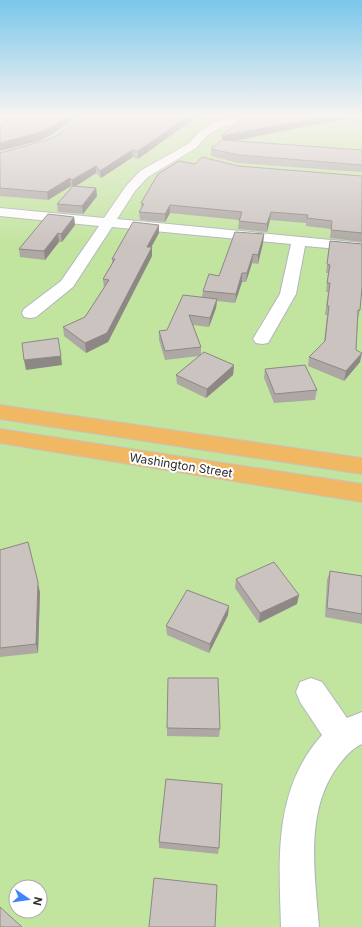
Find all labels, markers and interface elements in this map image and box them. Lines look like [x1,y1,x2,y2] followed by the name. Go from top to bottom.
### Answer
[128,449,234,481] street label: Washington Street
[8,879,48,919] north arrow
[30,896,46,907] text: N

